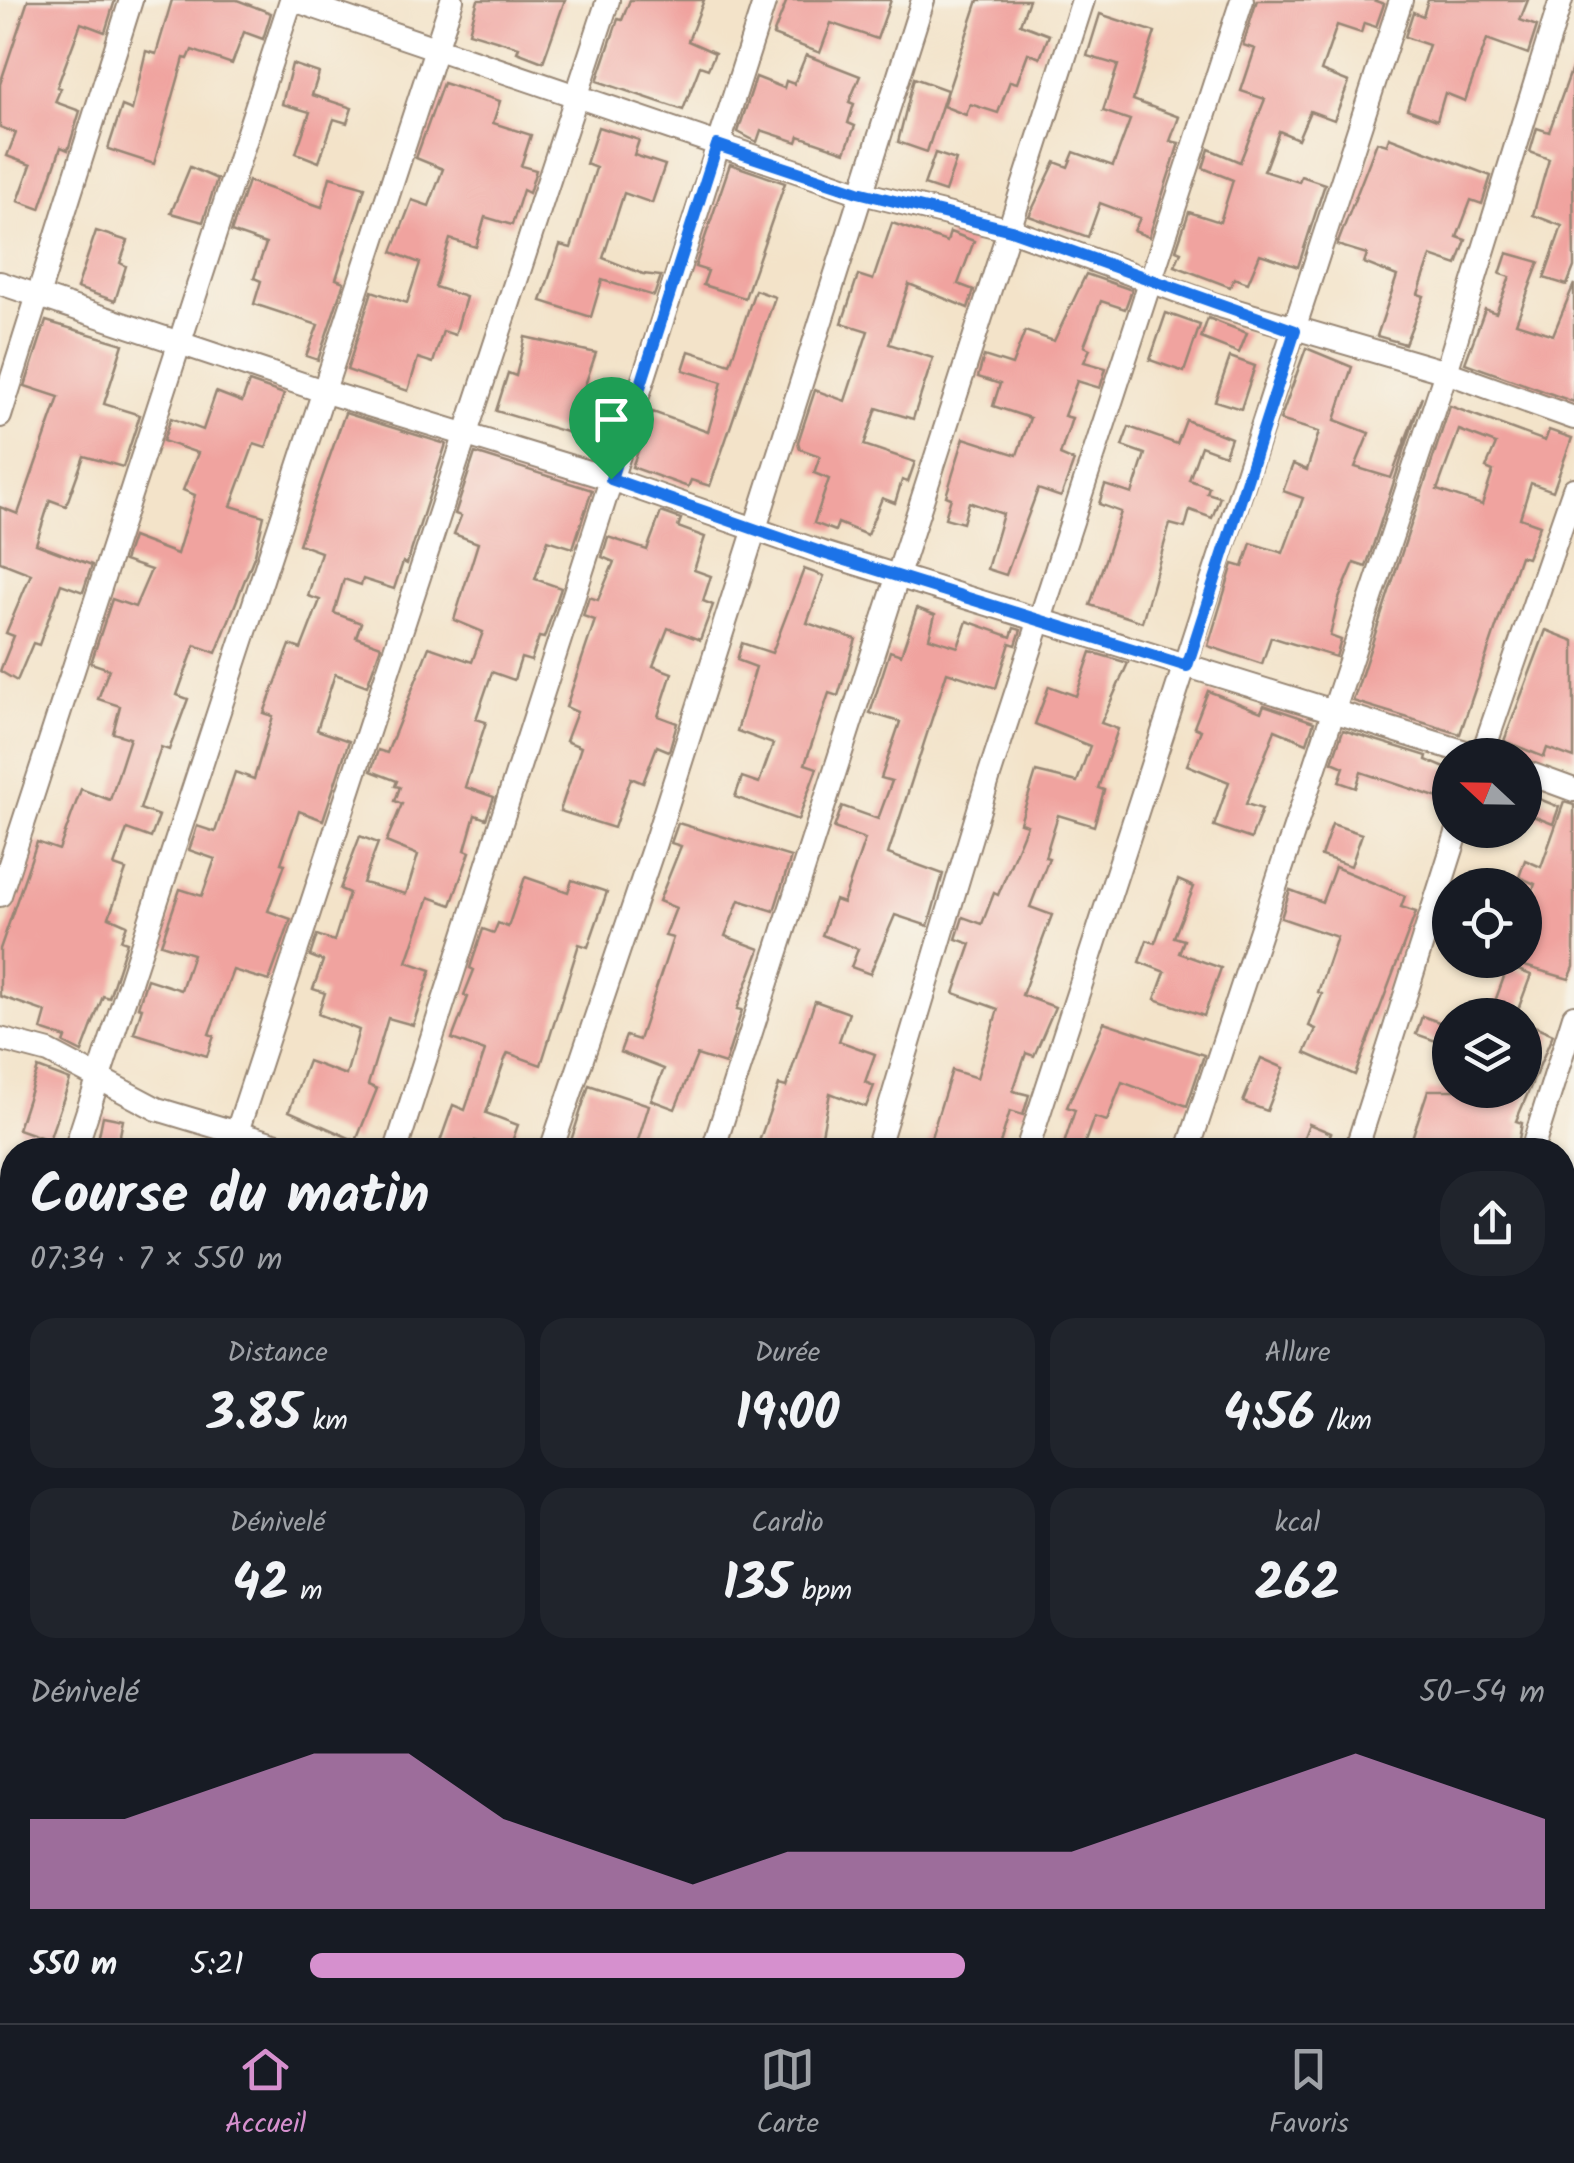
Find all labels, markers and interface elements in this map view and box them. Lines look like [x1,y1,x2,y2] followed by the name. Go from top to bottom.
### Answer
[569,377,654,480] pin
[584,392,639,447] icon: arrive
[1432,738,1542,848] north arrow
[1432,738,1542,1108] map controls
[1432,868,1542,978] button: locate
[1432,998,1542,1108] button: layers
[30,1154,430,1241] text: Course du matin
[1440,1171,1545,1276] button: share
[30,1235,282,1286] text: 07:34 · 7 × 550 m
[227,1331,328,1376] text: Distance
[755,1331,820,1376] text: Durée
[1264,1331,1331,1376] text: Allure
[207,1376,301,1456] text: 3.85
[736,1376,840,1456] text: 19:00
[1223,1376,1315,1456] text: 4:56
[301,1399,348,1444] text: km
[1315,1399,1372,1444] text: /km
[230,1501,325,1546] text: Dénivelé
[751,1501,824,1546] text: Cardio
[1275,1501,1320,1546] text: kcal
[233,1546,289,1626] text: 42
[723,1546,791,1626] text: 135
[1255,1546,1340,1626] text: 262
[289,1569,322,1614] text: m
[791,1569,852,1614] text: bpm
[30,1668,139,1719] text: Dénivelé
[1419,1668,1545,1719] text: 50–54 m
[30,1940,117,1991] text: 550 m
[190,1940,244,1991] text: 5:21
[225,2042,306,2147] tab: Accueil
[756,2042,819,2147] tab: Carte
[1269,2042,1349,2147] tab: Favoris

